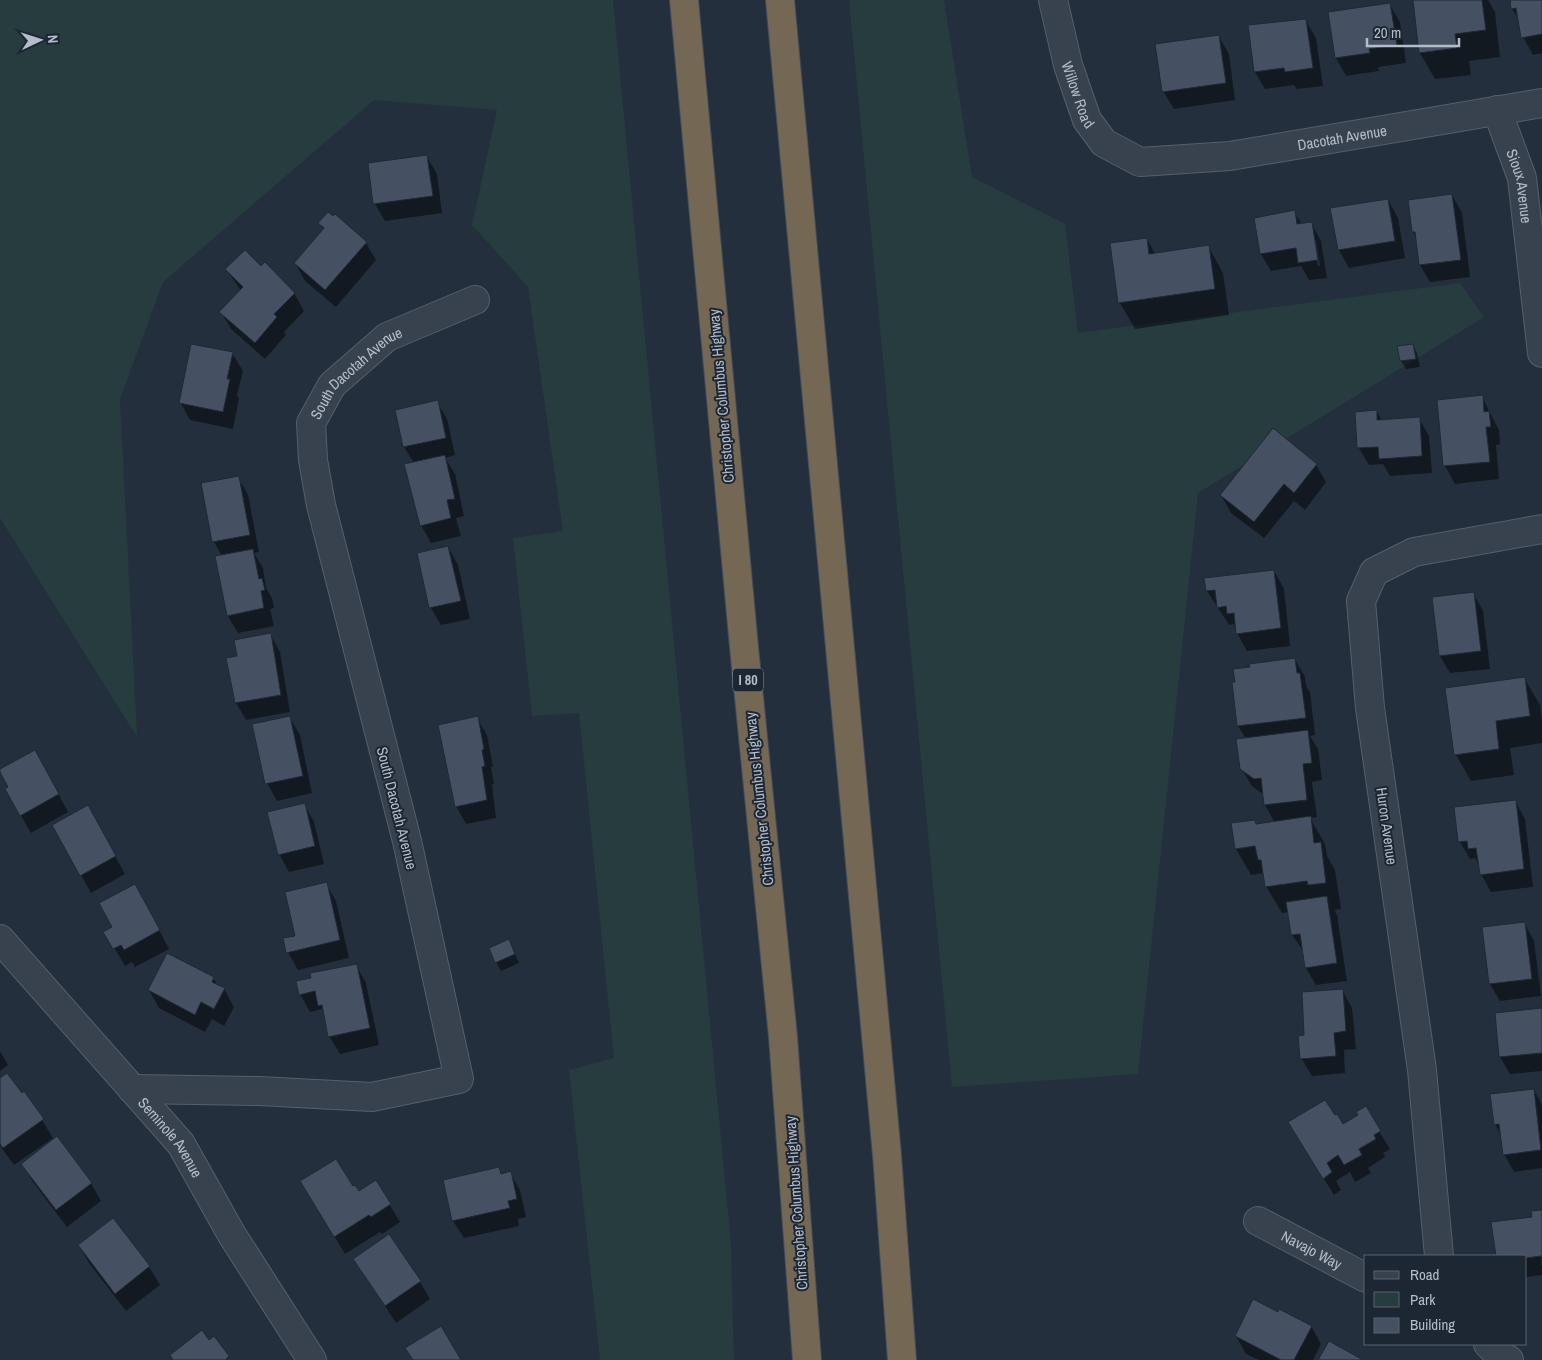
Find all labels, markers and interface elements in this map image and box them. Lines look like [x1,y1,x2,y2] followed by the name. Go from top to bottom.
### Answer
[15,15,65,65] north arrow
[1367,15,1460,47] scale bar
[1374,22,1401,43] text: 20 m
[44,34,62,44] text: N
[1057,58,1100,132] street label: Willow Road
[1296,119,1388,155] street label: Dacotah Avenue
[1502,146,1538,224] street label: Sioux Avenue
[703,307,739,484] street label: Christopher Columbus Highway
[305,321,405,423] street label: South Dacotah Avenue
[733,668,763,692] road number: I 80
[739,710,779,887] street label: Christopher Columbus Highway
[372,745,422,872] street label: South Dacotah Avenue
[1371,786,1403,866] street label: Huron Avenue
[134,1092,208,1181] street label: Seminole Avenue
[779,1114,813,1291] street label: Christopher Columbus Highway
[1278,1225,1347,1275] street label: Navajo Way
[1364,1255,1527,1345] legend
[1410,1264,1439,1285] text: Road
[1410,1289,1436,1310] text: Park
[1410,1314,1455,1335] text: Building

